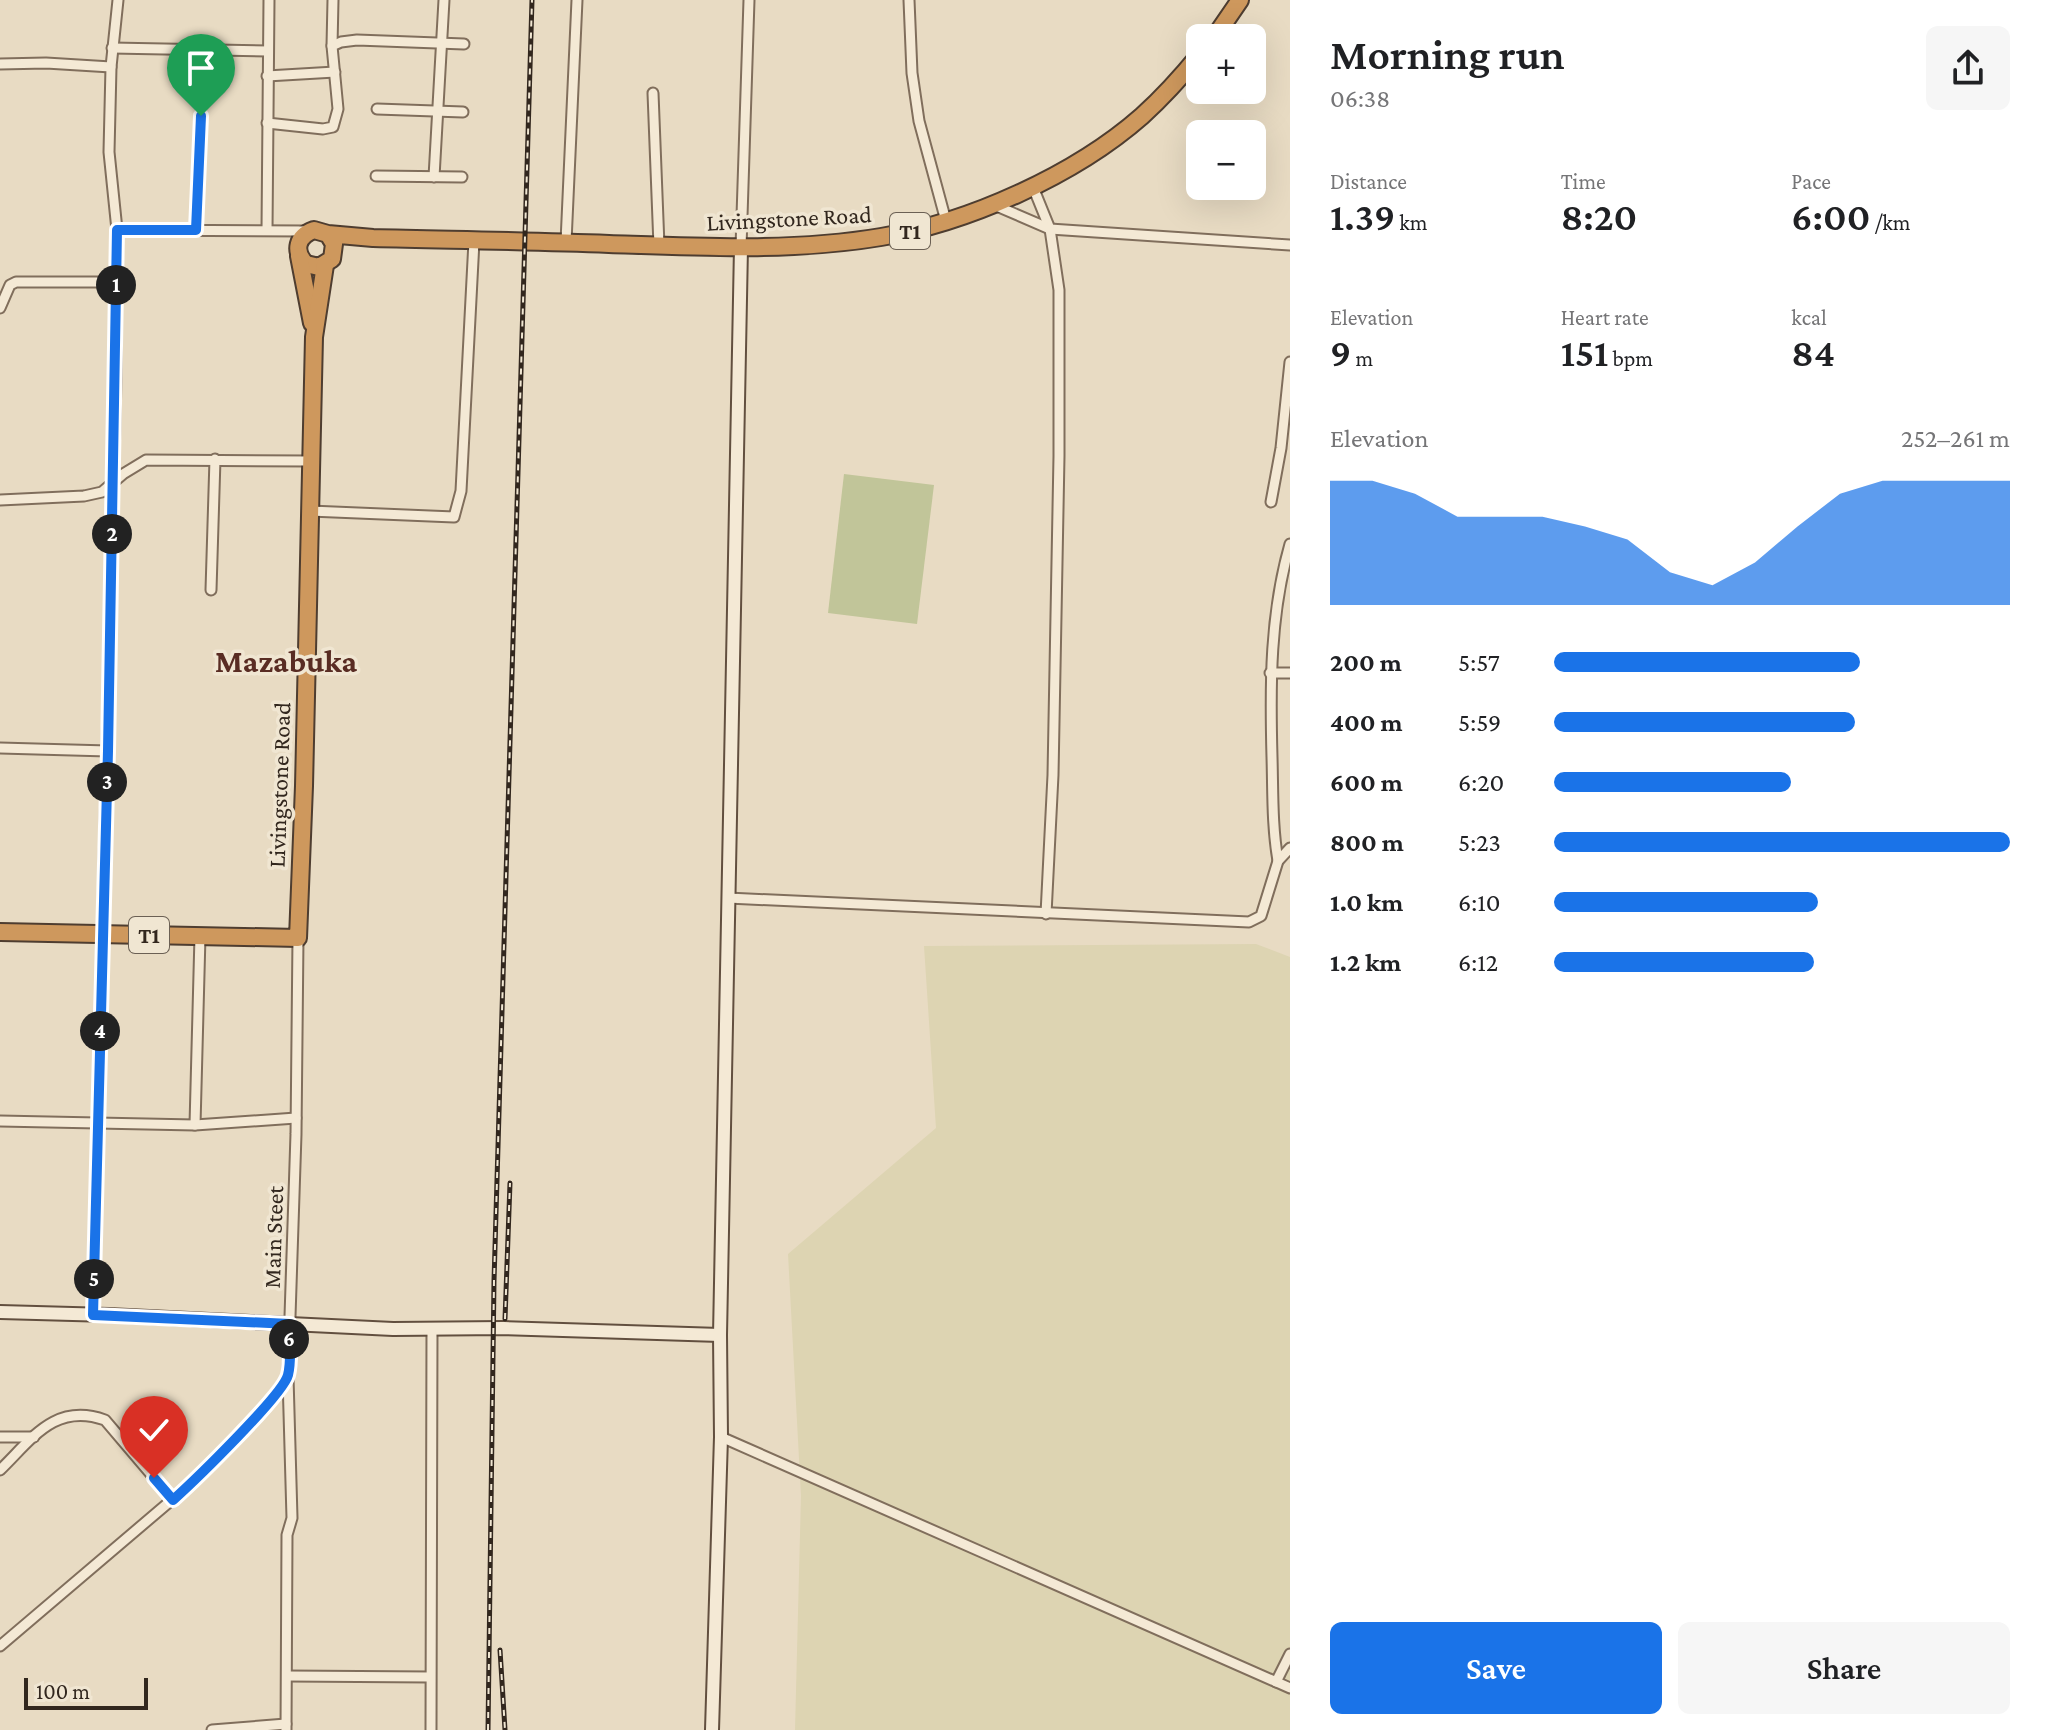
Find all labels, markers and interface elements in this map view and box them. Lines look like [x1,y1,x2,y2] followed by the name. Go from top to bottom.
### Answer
[1186,24,1266,200] map controls
[1186,24,1266,104] button: +
[1926,26,2010,110] button: share
[1330,30,1565,78] text: Morning run
[167,34,235,116] pin
[179,46,223,90] icon: arrive
[1330,84,1390,113] text: 06:38
[1186,120,1266,200] button: −
[1330,169,1407,194] text: Distance
[1561,169,1606,194] text: Time
[1791,169,1831,194] text: Pace
[1330,194,1395,239] text: 1.39
[1561,194,1637,239] text: 8:20
[1791,194,1870,239] text: 6:00
[706,200,873,236] street label: Livingstone Road
[1395,210,1428,235] text: km
[1870,210,1911,235] text: /km
[890,213,930,249] road number: T1
[96,265,136,305] pin: 1
[112,272,120,297] text: 1
[1330,305,1413,330] text: Elevation
[1561,305,1649,330] text: Heart rate
[1791,305,1827,330] text: kcal
[1330,330,1351,375] text: 9
[1561,330,1608,375] text: 151
[1791,330,1835,375] text: 84
[1351,346,1373,371] text: m
[1608,346,1653,371] text: bpm
[1330,424,1428,453] text: Elevation
[1901,424,2010,453] text: 252–261 m
[92,514,132,554] pin: 2
[106,521,118,546] text: 2
[215,643,357,679] district label: Mazabuka
[1330,648,1402,677] text: 200 m
[1458,648,1500,677] text: 5:57
[263,701,295,868] street label: Livingstone Road
[1330,708,1403,737] text: 400 m
[1458,708,1501,737] text: 5:59
[87,762,127,802] pin: 3
[1330,768,1403,797] text: 600 m
[1458,768,1504,797] text: 6:20
[102,769,112,794] text: 3
[1330,828,1404,857] text: 800 m
[1458,828,1501,857] text: 5:23
[1330,888,1403,917] text: 1.0 km
[1458,888,1500,917] text: 6:10
[129,917,169,953] road number: T1
[1330,948,1401,977] text: 1.2 km
[1458,948,1498,977] text: 6:12
[80,1011,120,1051] pin: 4
[94,1018,106,1043] text: 4
[258,1184,288,1289] street label: Main Steet
[74,1259,114,1299] pin: 5
[89,1266,99,1291] text: 5
[269,1319,309,1359] pin: 6
[283,1326,295,1351] text: 6
[120,1396,188,1478] pin
[132,1408,176,1452] icon: check
[1330,1622,1662,1714] button: Save
[1678,1622,2010,1714] button: Share
[24,1674,148,1710] scale bar
[36,1679,90,1704] text: 100 m

